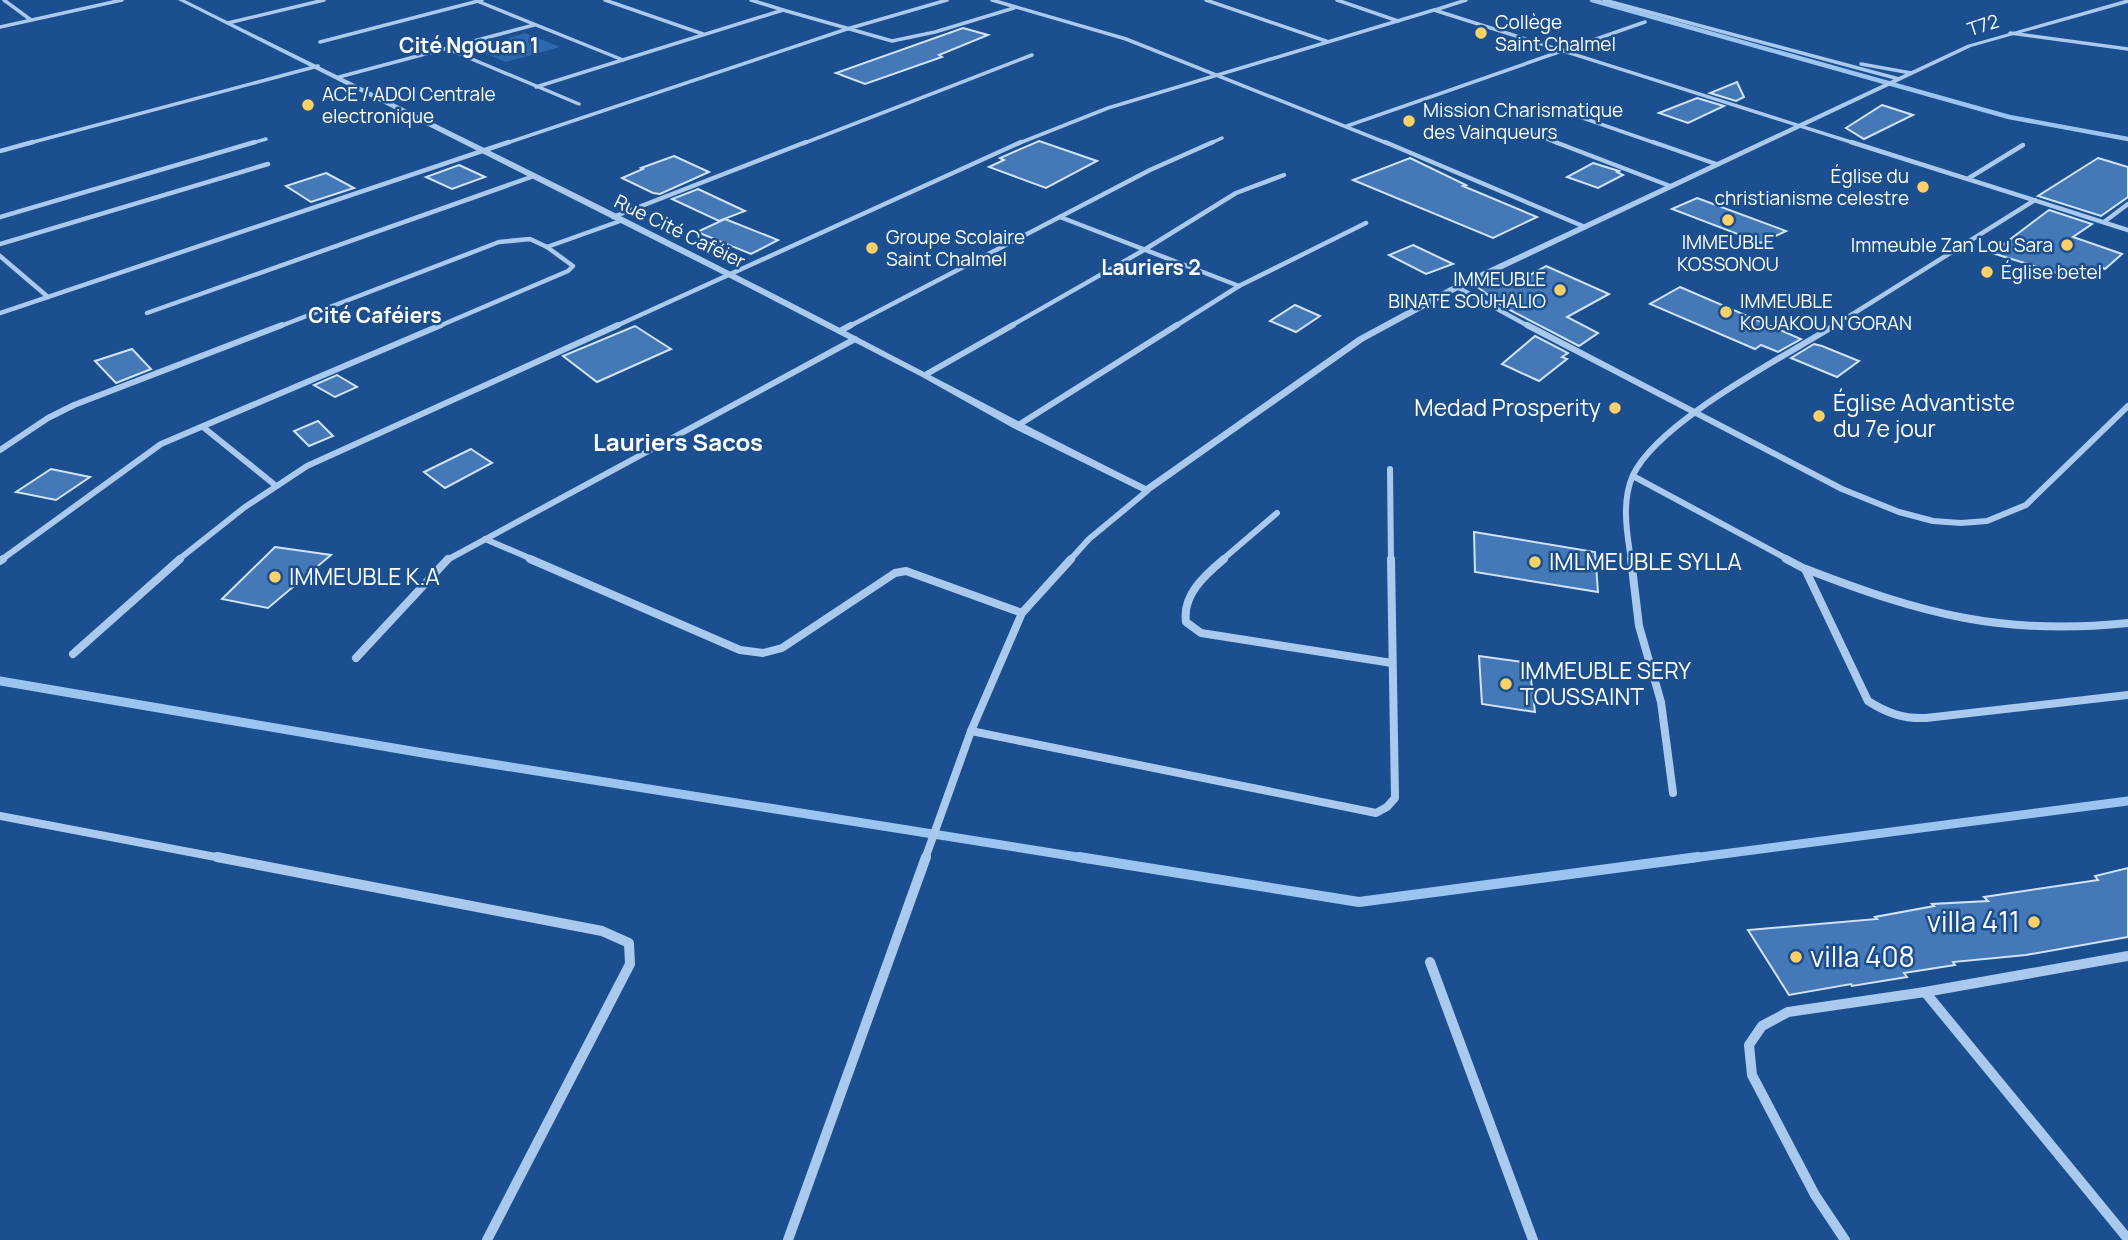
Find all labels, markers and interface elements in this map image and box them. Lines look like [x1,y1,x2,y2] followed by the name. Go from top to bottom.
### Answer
[1964,8,2002,42] street label: T72
[1495,9,1616,57] place label: Collège Saint Chalmel
[1473,25,1489,41] marker: Collège Saint Chalmel
[399,31,539,59] district label: Cité Ngouan 1
[322,81,496,129] place label: ACE / ADOI Centrale electronique
[300,97,316,113] marker: ACE / ADOI Centrale electronique
[1423,97,1623,145] place label: Mission Charismatique des Vainqueurs
[1401,113,1417,129] marker: Mission Charismatique des Vainqueurs
[1714,163,1909,211] place label: Église du christianisme celestre
[1915,179,1931,195] marker: Église du christianisme celestre
[610,188,750,274] street label: Rue Cité Caféier
[1720,212,1736,228] marker: IMMEUBLE KOSSONOU
[886,224,1025,272] place label: Groupe Scolaire Saint Chalmel
[1677,229,1779,277] place label: IMMEUBLE KOSSONOU
[1851,232,2053,258] place label: Immeuble Zan Lou Sara
[2059,237,2075,253] marker: Immeuble Zan Lou Sara
[864,240,880,256] marker: Groupe Scolaire Saint Chalmel
[1101,253,1201,281] district label: Lauriers 2
[2001,259,2102,285] place label: Église betel
[1979,264,1995,280] marker: Église betel
[1388,266,1546,314] place label: IMMEUBLE BINATE SOUHALIO
[1552,282,1568,298] marker: IMMEUBLE BINATE SOUHALIO
[1740,288,1912,336] place label: IMMEUBLE KOUAKOU N'GORAN
[308,301,442,329] district label: Cité Caféiers
[1718,304,1734,320] marker: IMMEUBLE KOUAKOU N'GORAN
[1833,386,2015,444] place label: Église Advantiste du 7e jour
[1414,391,1601,423] place label: Medad Prosperity
[1607,400,1623,416] marker: Medad Prosperity
[1811,408,1827,424] marker: Église Advantiste du 7e jour
[593,425,763,458] district label: Lauriers Sacos
[1549,545,1742,577] place label: IMLMEUBLE SYLLA
[1527,554,1543,570] marker: IMLMEUBLE SYLLA
[289,560,440,592] place label: IMMEUBLE K.A
[267,569,283,585] marker: IMMEUBLE K.A
[1520,654,1691,712] place label: IMMEUBLE SERY TOUSSAINT
[1498,676,1514,692] marker: IMMEUBLE SERY TOUSSAINT
[1927,902,2020,940] place label: villa 411
[2026,914,2042,930] marker: villa 411
[1810,937,1915,975] place label: villa 408
[1788,949,1804,965] marker: villa 408

